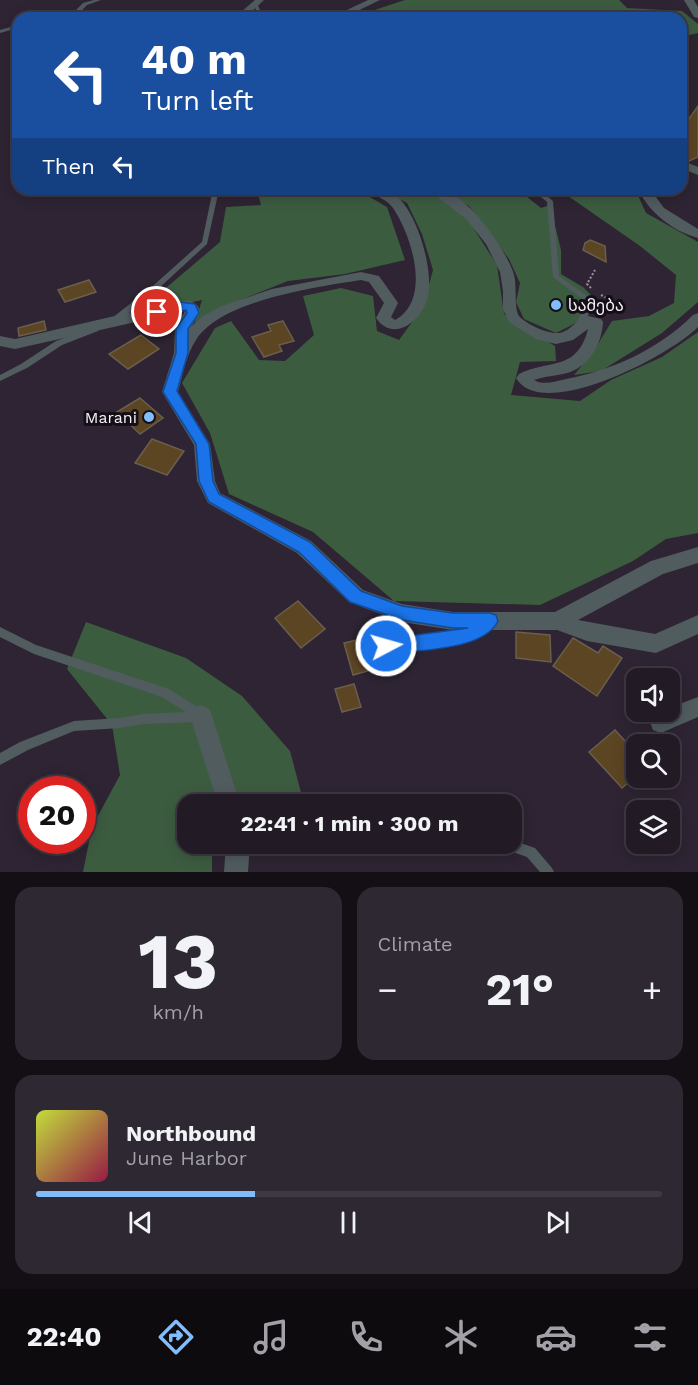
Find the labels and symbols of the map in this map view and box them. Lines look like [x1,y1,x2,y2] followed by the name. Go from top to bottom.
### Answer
[131,286,182,337] pin
[568,296,624,315] place label: სამება
[549,298,563,312] marker: სამება
[85,408,137,427] place label: Marani
[142,410,156,424] marker: Marani
[354,614,418,678] position arrow
[18,776,96,854] speed limit sign: 20

